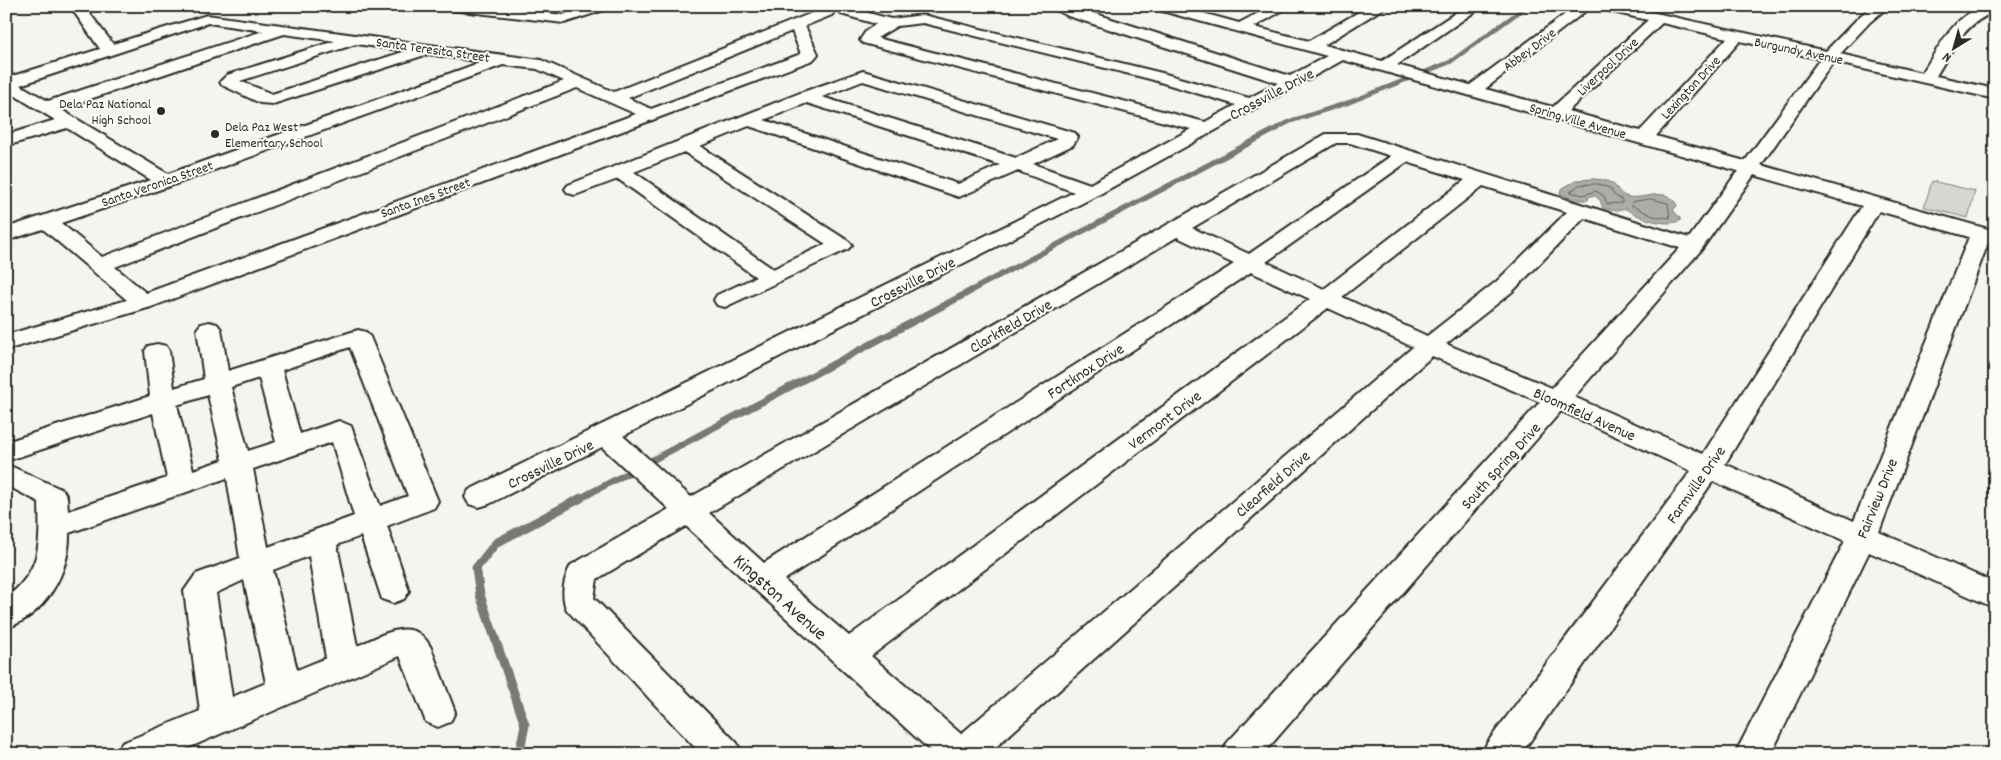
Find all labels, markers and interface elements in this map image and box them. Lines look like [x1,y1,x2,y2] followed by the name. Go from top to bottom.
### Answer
[1928,22,1978,72] north arrow
[1500,24,1561,77] street label: Abbey Drive
[375,33,491,69] street label: Santa Teresita Street
[1752,33,1845,71] street label: Burgundy Avenue
[1573,34,1644,101] street label: Liverpool Drive
[1939,47,1956,67] text: N
[1657,52,1726,125] street label: Lexington Drive
[1226,63,1319,127] street label: Crossville Drive
[59,95,152,131] place label: Dela Paz National High School
[1527,99,1628,145] street label: Spring Ville Avenue
[155,105,167,117] marker: Dela Paz National High School
[225,118,324,154] place label: Dela Paz West Elementary School
[209,128,221,140] marker: Dela Paz West Elementary School
[99,156,216,213] street label: Santa Veronica Street
[378,173,473,224] street label: Santa Ines Street
[866,252,960,315] street label: Crossville Drive
[966,294,1057,360] street label: Clarkfield Drive
[1043,339,1129,406] street label: Fortknox Drive
[1529,382,1639,448] street label: Bloomfield Avenue
[1124,386,1207,456] street label: Vermont Drive
[1456,418,1547,515] street label: South Spring Drive
[504,434,598,496] street label: Crossville Drive
[1662,442,1732,529] street label: Farmville Drive
[1231,446,1316,524] street label: Clearfield Drive
[1852,455,1905,543] street label: Fairview Drive
[726,549,832,648] street label: Kingston Avenue

